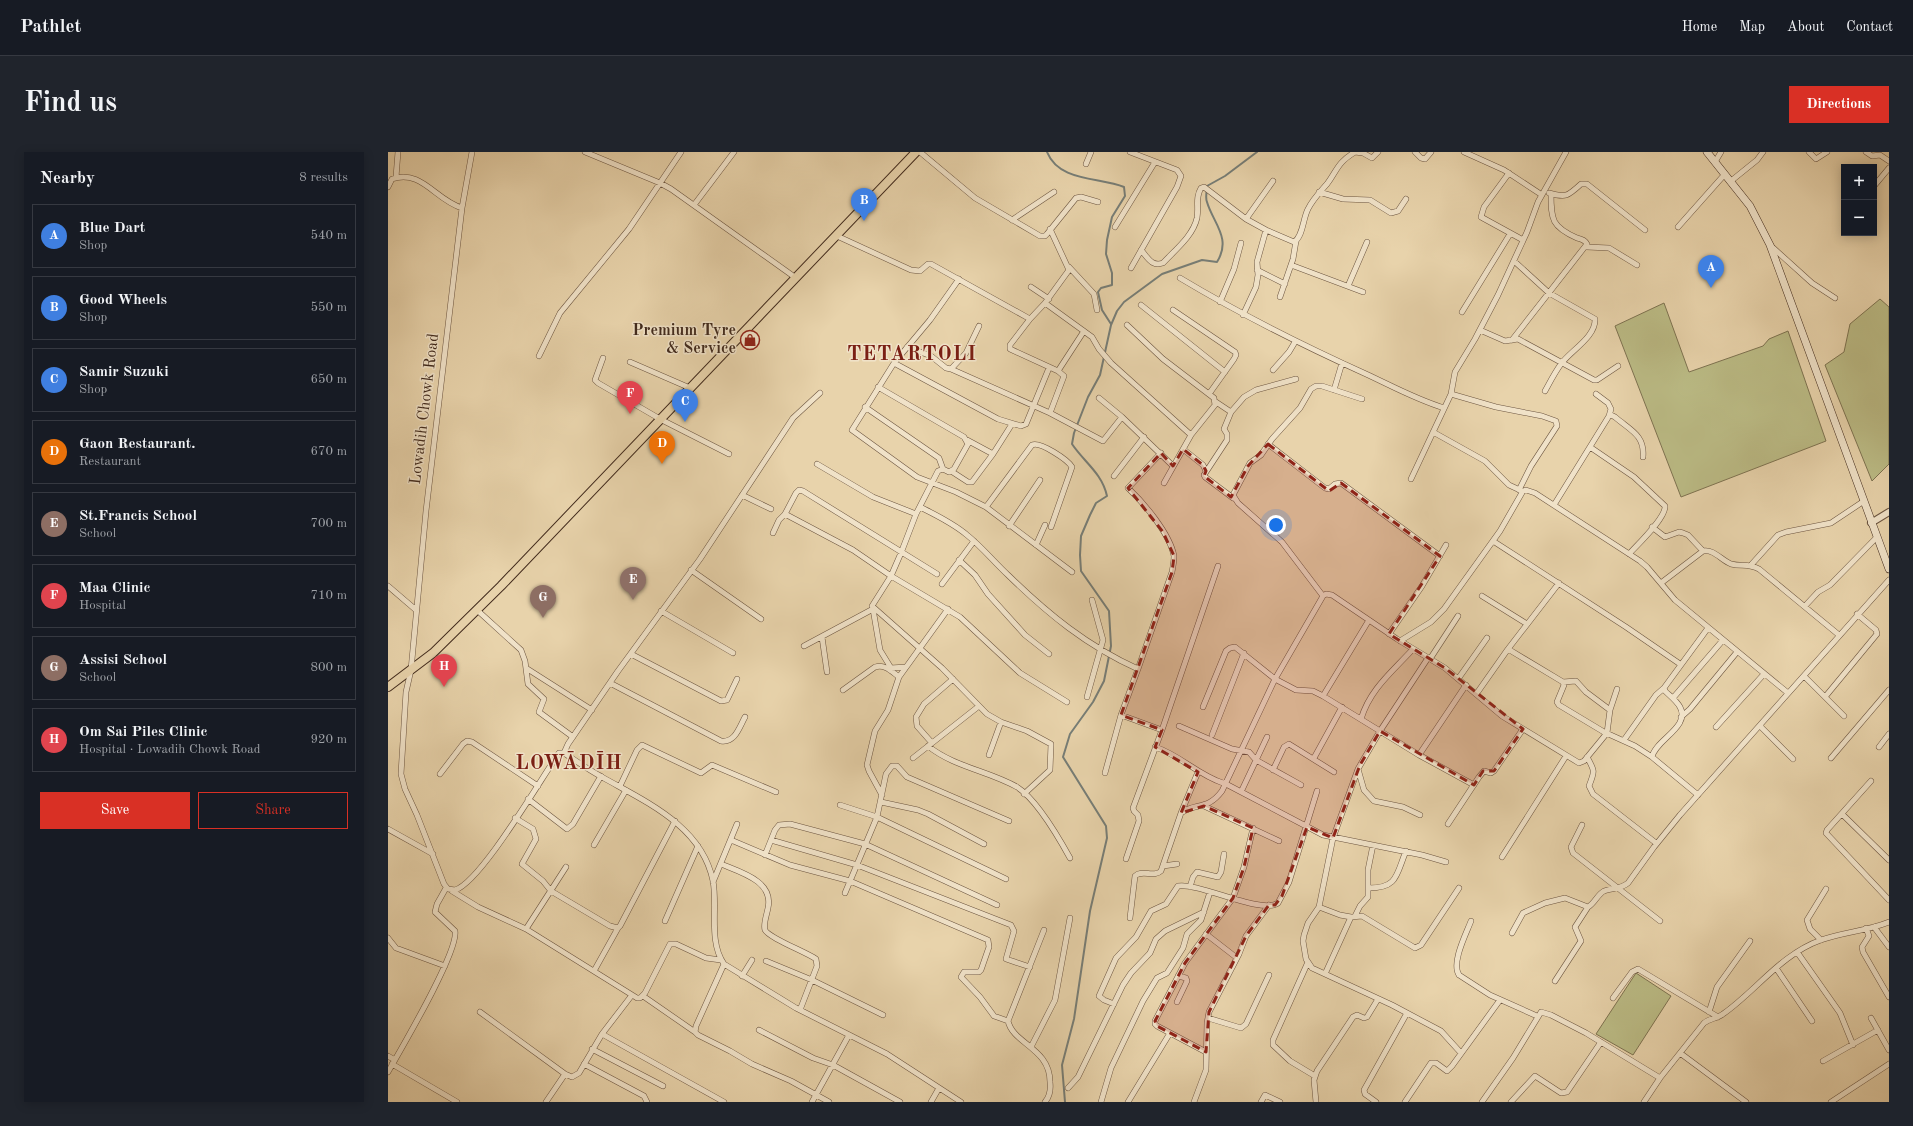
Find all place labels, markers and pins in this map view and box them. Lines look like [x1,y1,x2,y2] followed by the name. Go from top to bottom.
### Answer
[851,188,877,221] pin: B
[1698,255,1724,288] pin: A
[632,323,736,357] place label: Premium Tyre & Service
[739,329,761,351] shop icon: Premium Tyre & Service
[617,381,643,414] pin: F
[672,389,698,422] pin: C
[649,431,675,464] pin: D
[620,567,646,600] pin: E
[530,585,556,618] pin: G
[431,654,457,687] pin: H

